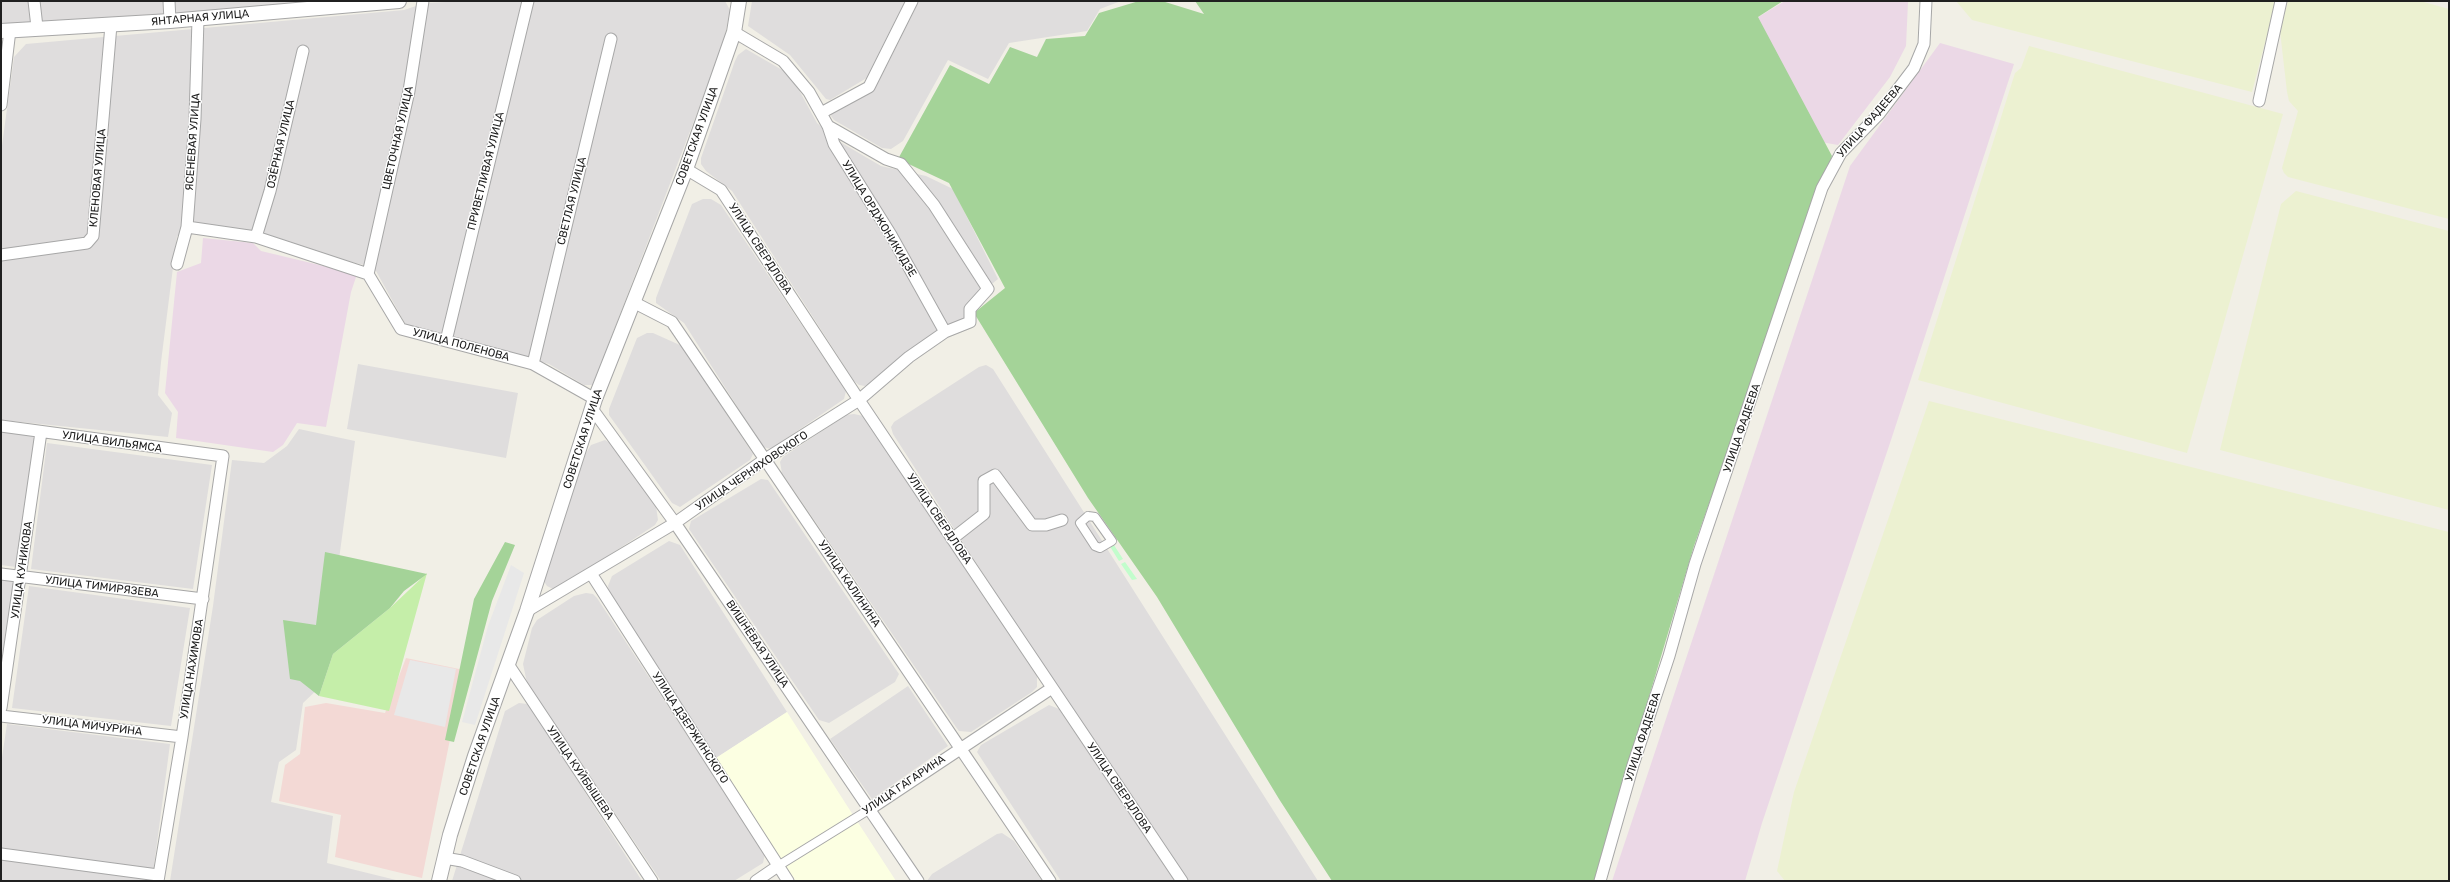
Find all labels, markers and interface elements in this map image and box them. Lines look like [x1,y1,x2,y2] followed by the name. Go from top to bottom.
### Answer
[150,7,250,29] street label: ЯНТАРНАЯ УЛИЦА
[1835,82,1905,160] street label: УЛИЦА ФАДЕЕВА
[380,85,416,191] street label: ЦВЕТОЧНАЯ УЛИЦА
[673,85,721,187] street label: СОВЕТСКАЯ УЛИЦА
[183,93,203,191] street label: ЯСЕНЕВАЯ УЛИЦА
[264,98,298,190] street label: ОЗЁРНАЯ УЛИЦА
[465,110,507,232] street label: ПРИВЕТЛИВАЯ УЛИЦА
[87,128,109,228] street label: КЛЕНОВАЯ УЛИЦА
[555,156,589,246] street label: СВЕТЛАЯ УЛИЦА
[839,158,919,280] street label: УЛИЦА ОРДЖОНИКИДЗЕ
[726,201,794,297] street label: УЛИЦА СВЕРДЛОВА
[411,326,511,364] street label: УЛИЦА ПОЛЕНОВА
[1721,382,1763,474] street label: УЛИЦА ФАДЕЕВА
[561,387,605,491] street label: СОВЕТСКАЯ УЛИЦА
[61,428,163,456] street label: УЛИЦА ВИЛЬЯМСА
[693,428,811,514] street label: УЛИЦА ЧЕРНЯХОВСКОГО
[904,471,974,567] street label: УЛИЦА СВЕРДЛОВА
[9,520,35,620] street label: УЛИЦА КУНИКОВА
[815,538,883,630] street label: УЛИЦА КАЛИНИНА
[45,573,159,601] street label: УЛИЦА ТИМИРЯЗЕВА
[723,598,791,690] street label: ВИШНЁВАЯ УЛИЦА
[178,618,206,720] street label: УЛИЦА НАХИМОВА
[649,670,731,786] street label: УЛИЦА ДЗЕРЖИНСКОГО
[1622,691,1664,783] street label: УЛИЦА ФАДЕЕВА
[457,695,503,797] street label: СОВЕТСКАЯ УЛИЦА
[41,713,143,739] street label: УЛИЦА МИЧУРИНА
[544,724,616,822] street label: УЛИЦА КУЙБЫШЕВА
[1084,740,1154,836] street label: УЛИЦА СВЕРДЛОВА
[860,752,948,818] street label: УЛИЦА ГАГАРИНА

